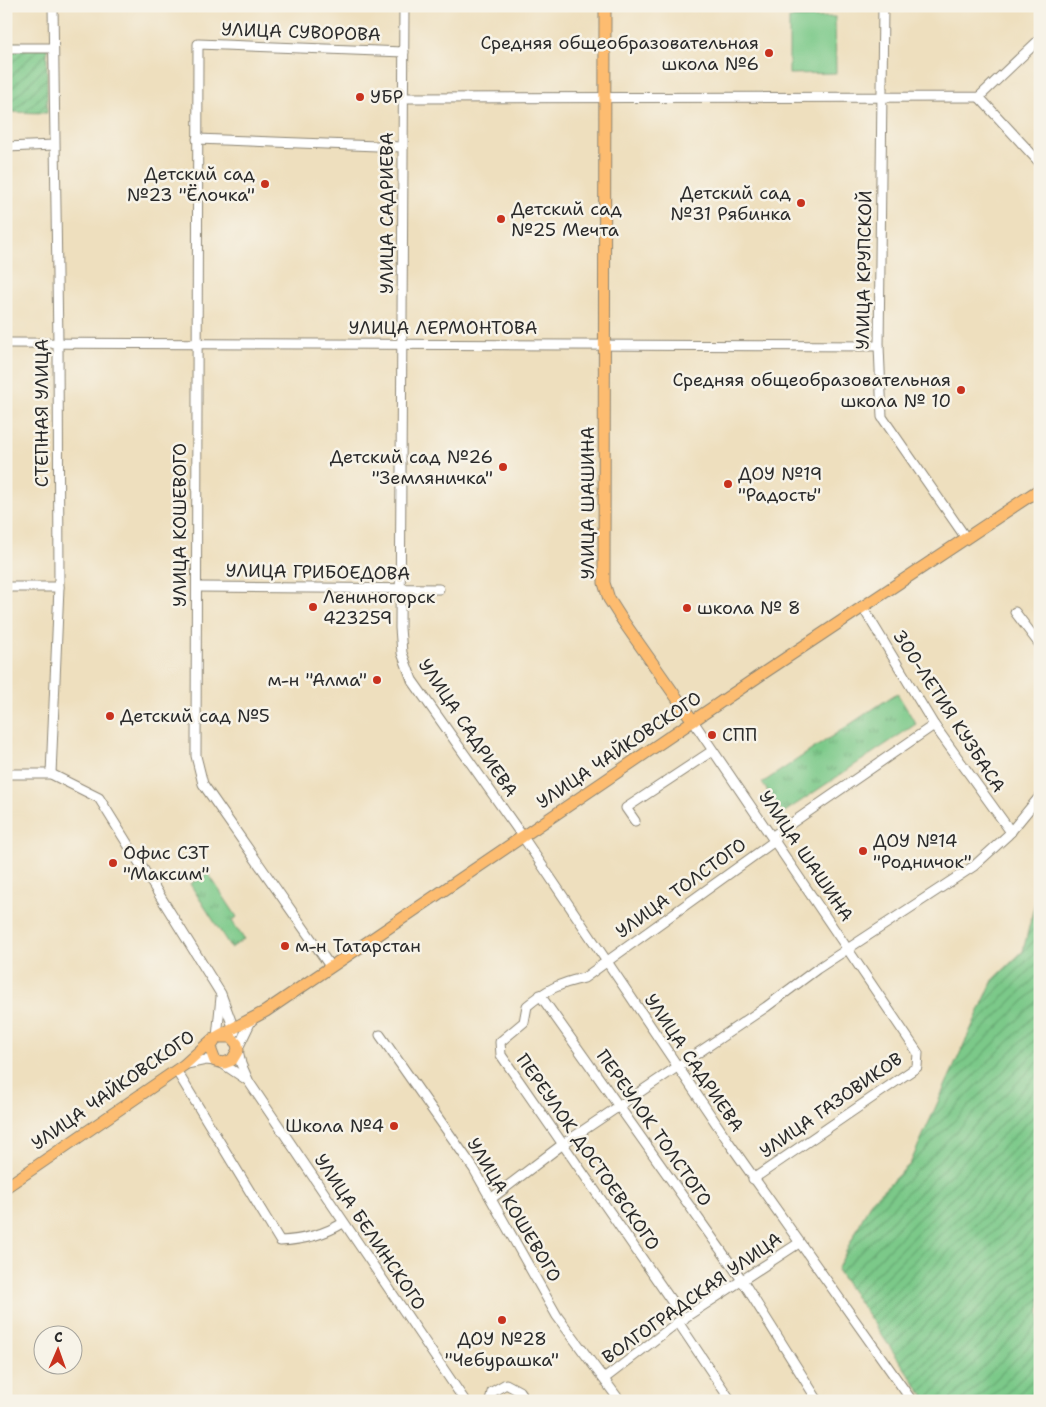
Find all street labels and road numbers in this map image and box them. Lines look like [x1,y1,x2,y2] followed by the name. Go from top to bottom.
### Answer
[221,17,381,47] street label: УЛИЦА СУВОРОВА
[375,132,399,294] street label: УЛИЦА САДРИЕВА
[851,190,877,350] street label: УЛИЦА КРУПСКОЙ
[348,316,538,340] street label: УЛИЦА ЛЕРМОНТОВА
[30,339,54,487] street label: СТЕПНАЯ УЛИЦА
[576,426,600,580] street label: УЛИЦА ШАШИНА
[168,443,192,607] street label: УЛИЦА КОШЕВОГО
[226,558,410,586] street label: УЛИЦА ГРИБОЕДОВА
[887,625,1011,797] street label: 300-ЛЕТИЯ КУЗБАСА
[413,654,523,802] street label: УЛИЦА САДРИЕВА
[532,686,706,814] street label: УЛИЦА ЧАЙКОВСКОГО
[753,786,859,926] street label: УЛИЦА ШАШИНА
[611,833,751,943] street label: УЛИЦА ТОЛСТОГО
[639,989,749,1137] street label: УЛИЦА САДРИЕВА
[27,1025,199,1155] street label: УЛИЦА ЧАЙКОВСКОГО
[591,1045,717,1211] street label: ПЕРЕУЛОК ТОЛСТОГО
[755,1047,907,1163] street label: УЛИЦА ГАЗОВИКОВ
[511,1049,665,1255] street label: ПЕРЕУЛОК ДОСТОЕВСКОГО
[461,1134,567,1286] street label: УЛИЦА КОШЕВОГО
[309,1149,431,1315] street label: УЛИЦА БЕЛИНСКОГО
[598,1227,786,1369] street label: ВОЛГОГРАДСКАЯ УЛИЦА

